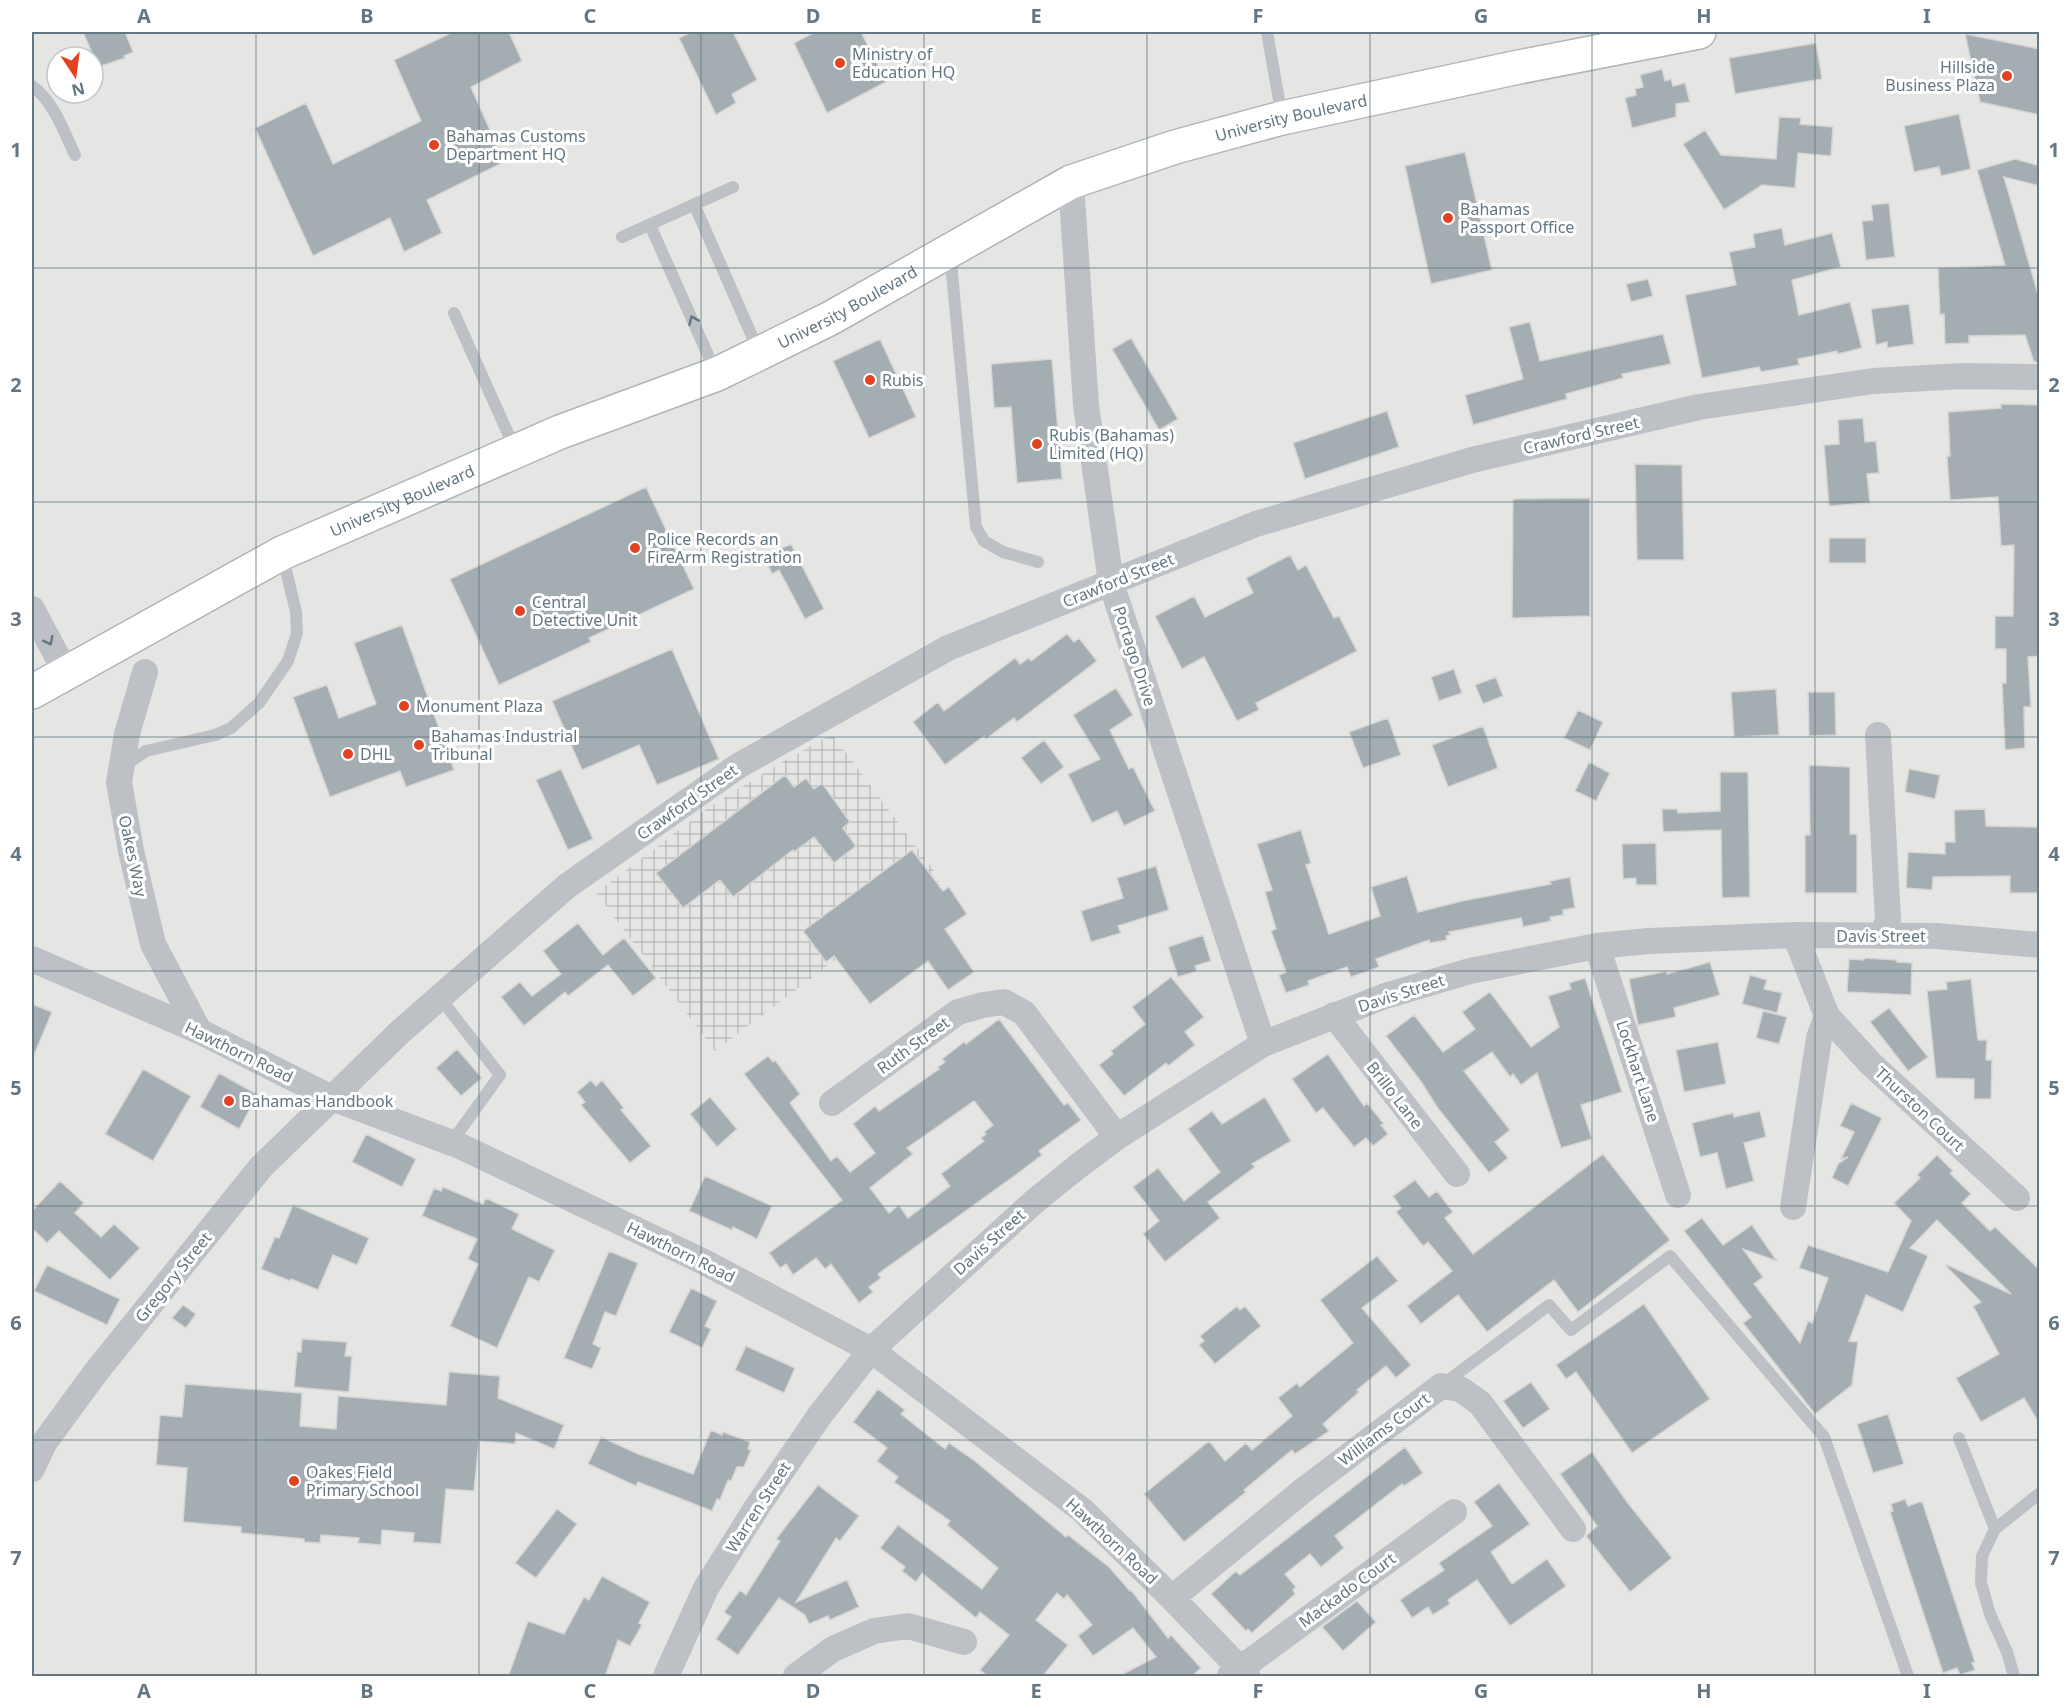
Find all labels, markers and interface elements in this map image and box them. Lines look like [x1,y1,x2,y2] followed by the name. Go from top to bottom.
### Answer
[137,2,151,29] text: A
[360,2,374,29] text: B
[584,2,597,29] text: C
[806,2,820,29] text: D
[1030,2,1042,29] text: E
[1253,2,1263,29] text: F
[1474,2,1488,29] text: G
[1696,2,1712,29] text: H
[1923,2,1931,29] text: I
[852,43,955,83] place label: Ministry of Education HQ
[45,45,105,105] north arrow
[833,56,847,70] marker: Ministry of Education HQ
[1885,56,1995,96] place label: Hillside Business Plaza
[2000,69,2014,83] marker: Hillside Business Plaza
[70,77,87,102] text: N
[1213,89,1369,147] street label: University Boulevard
[446,125,586,165] place label: Bahamas Customs Department HQ
[10,136,22,163] text: 1
[2048,136,2060,163] text: 1
[427,138,441,152] marker: Bahamas Customs Department HQ
[1460,198,1574,238] place label: Bahamas Passport Office
[1441,211,1455,225] marker: Bahamas Passport Office
[774,260,921,354] street label: University Boulevard
[688,316,700,327] one-way arrow
[882,369,923,391] place label: Rubis
[10,371,22,398] text: 2
[2048,371,2060,398] text: 2
[863,373,877,387] marker: Rubis
[1521,411,1641,459] street label: Crawford Street
[1049,424,1174,464] place label: Rubis (Bahamas) Limited (HQ)
[1030,437,1044,451] marker: Rubis (Bahamas) Limited (HQ)
[326,460,478,542] street label: University Boulevard
[647,528,802,568] place label: Police Records an FireArm Registration
[628,541,642,555] marker: Police Records an FireArm Registration
[1059,548,1177,612] street label: Crawford Street
[532,591,638,631] place label: Central Detective Unit
[1108,603,1162,709] street label: Portago Drive
[513,604,527,618] marker: Central Detective Unit
[10,605,22,632] text: 3
[2048,605,2060,632] text: 3
[42,635,53,645] one-way arrow
[416,695,543,717] place label: Monument Plaza
[397,699,411,713] marker: Monument Plaza
[431,725,577,765] place label: Bahamas Industrial Tribunal
[412,738,426,752] marker: Bahamas Industrial Tribunal
[360,743,392,765] place label: DHL
[341,747,355,761] marker: DHL
[632,759,742,845] street label: Crawford Street
[114,813,153,899] street label: Oakes Way
[10,840,22,867] text: 4
[2048,840,2060,867] text: 4
[1836,925,1926,947] street label: Davis Street
[1355,969,1447,1017] street label: Davis Street
[872,1011,954,1079] street label: Ruth Street
[181,1016,297,1088] street label: Hawthorn Road
[1611,1017,1665,1125] street label: Lockhart Lane
[1362,1057,1428,1133] street label: Brillo Lane
[1871,1062,1970,1156] street label: Thurston Court
[10,1074,22,1101] text: 5
[2048,1074,2060,1101] text: 5
[241,1090,394,1112] place label: Bahamas Handbook
[222,1094,236,1108] marker: Bahamas Handbook
[948,1204,1030,1280] street label: Davis Street
[623,1216,739,1288] street label: Hawthorn Road
[130,1227,216,1327] street label: Gregory Street
[10,1309,22,1336] text: 6
[2048,1309,2060,1336] text: 6
[1334,1387,1434,1471] street label: Williams Court
[720,1457,796,1557] street label: Warren Street
[306,1461,419,1501] place label: Oakes Field Primary School
[287,1474,301,1488] marker: Oakes Field Primary School
[1061,1493,1163,1589] street label: Hawthorn Road
[10,1544,22,1571] text: 7
[2048,1544,2060,1571] text: 7
[1294,1547,1400,1633] street label: Mackado Court
[137,1677,151,1704] text: A
[360,1677,374,1704] text: B
[584,1677,597,1704] text: C
[806,1677,820,1704] text: D
[1030,1677,1042,1704] text: E
[1253,1677,1263,1704] text: F
[1474,1677,1488,1704] text: G
[1696,1677,1712,1704] text: H
[1923,1677,1931,1704] text: I

